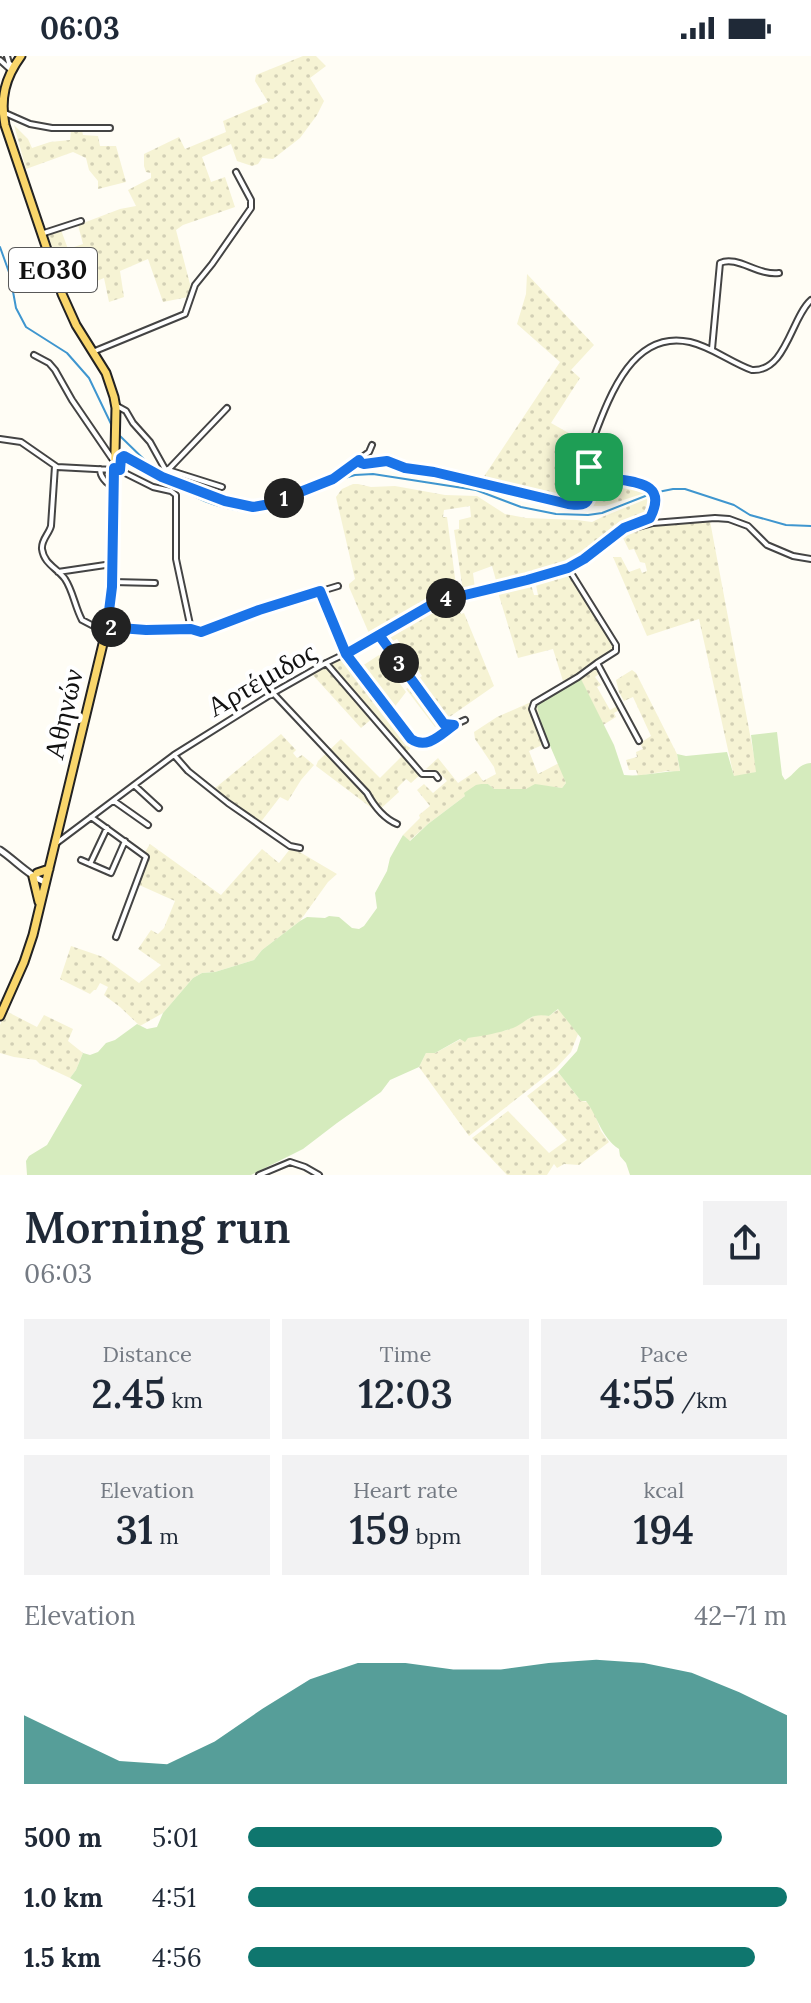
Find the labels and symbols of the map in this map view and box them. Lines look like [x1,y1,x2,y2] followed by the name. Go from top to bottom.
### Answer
[9,248,97,292] road number: ΕΟ30
[555,433,623,501] pin
[264,478,304,518] pin: 1
[426,578,466,618] pin: 4
[91,607,131,647] pin: 2
[200,633,322,725] street label: Αρτέμιδος
[379,643,419,683] pin: 3
[35,665,91,763] street label: Αθηνών

